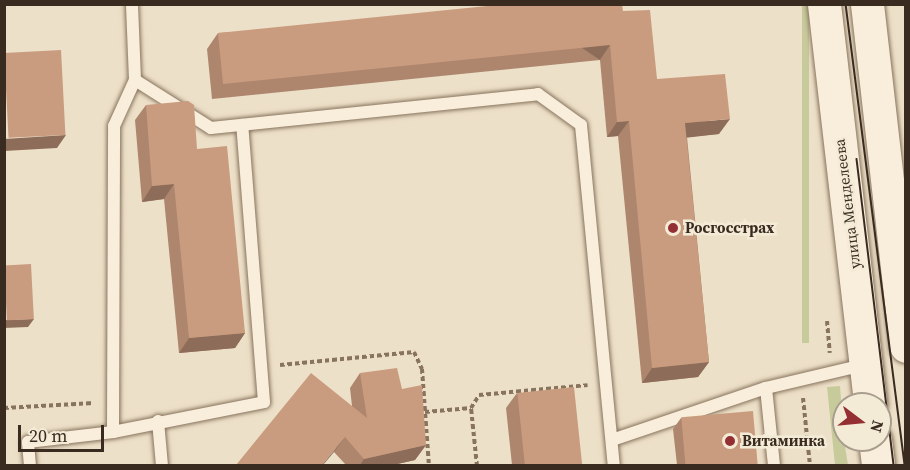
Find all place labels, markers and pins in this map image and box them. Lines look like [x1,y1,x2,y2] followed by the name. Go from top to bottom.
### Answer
[685,219,774,237] place label: Росгосстрах
[666,221,680,235] marker: Росгосстрах
[742,432,825,450] place label: Витаминка
[723,434,737,448] marker: Витаминка

